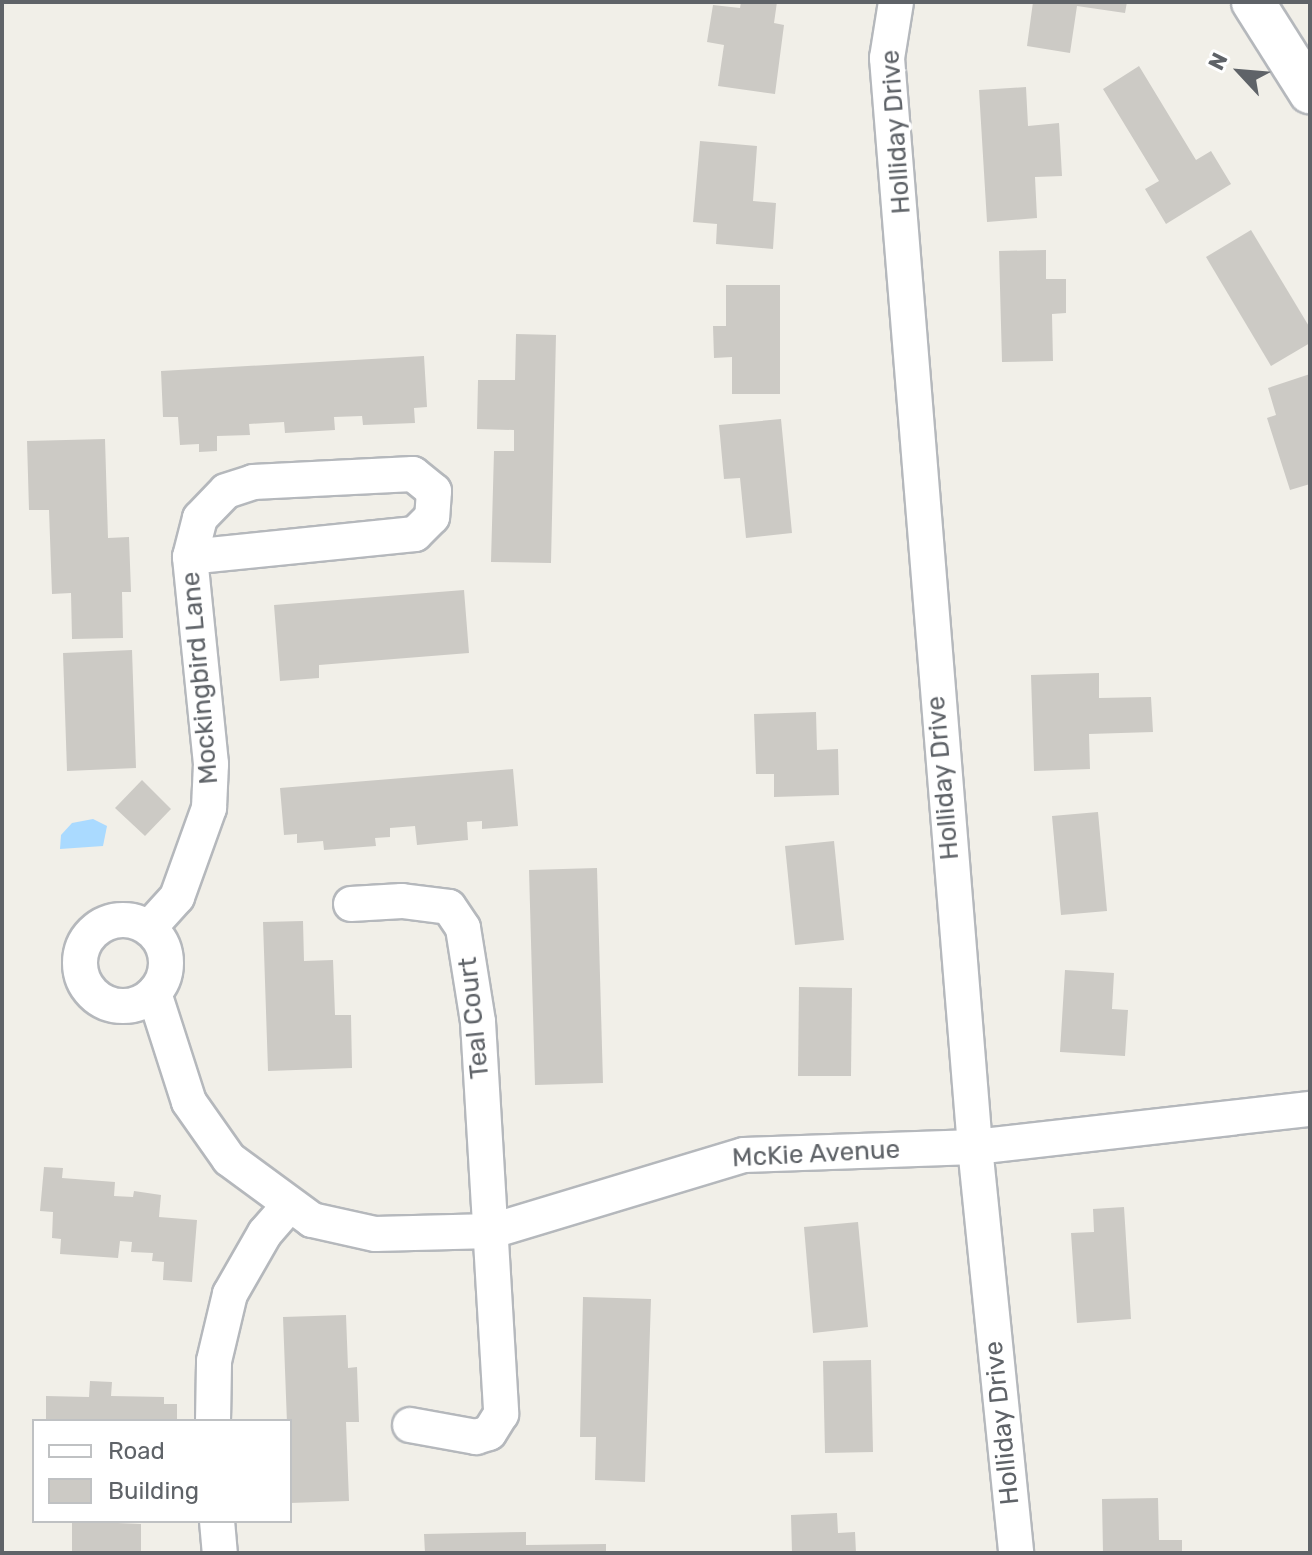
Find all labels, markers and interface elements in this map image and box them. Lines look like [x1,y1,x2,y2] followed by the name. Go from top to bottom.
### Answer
[1200,32,1280,112] north arrow
[875,48,917,216] street label: Holliday Drive
[1202,48,1234,74] text: N
[175,570,225,786] street label: Mockingbird Lane
[920,694,966,862] street label: Holliday Drive
[452,956,496,1080] street label: Teal Court
[731,1134,901,1174] street label: McKie Avenue
[978,1339,1026,1507] street label: Holliday Drive
[32,1419,292,1523] legend
[108,1437,165,1465] text: Road
[108,1477,199,1505] text: Building

